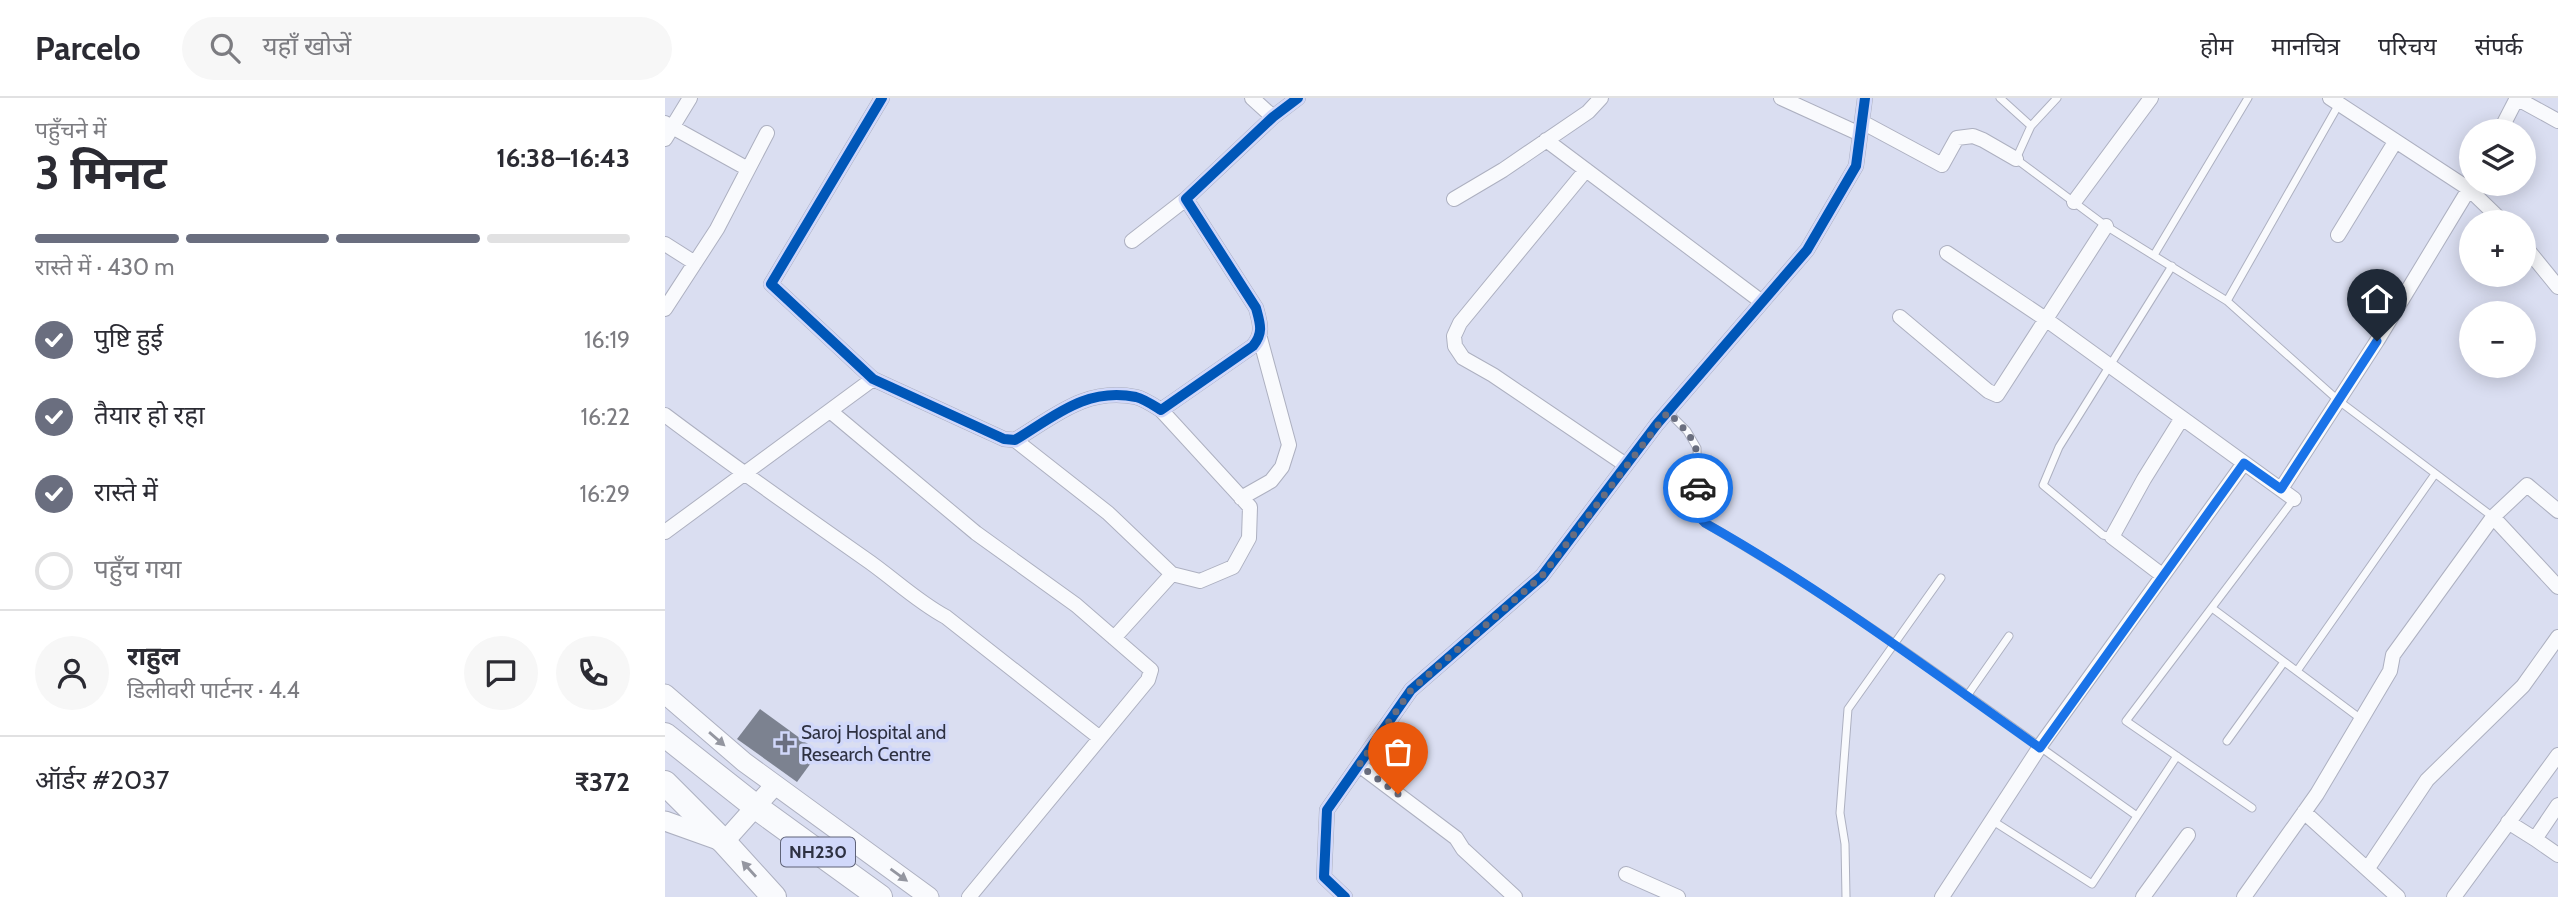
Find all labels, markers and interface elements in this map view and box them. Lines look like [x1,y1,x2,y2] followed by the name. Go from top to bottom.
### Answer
[182,17,672,80] search box
[35,28,140,68] text: Parcelo
[206,29,244,67] icon: search
[262,30,351,62] text: यहाँ खोजें
[2200,32,2233,61] text: होम
[2271,32,2340,61] text: मानचित्र
[2378,32,2437,61] text: परिचय
[2475,32,2523,61] text: संपर्क
[35,116,107,144] text: पहुँचने में
[2459,119,2536,378] map controls
[2459,119,2536,196] button: layers
[496,142,630,174] text: 16:38–16:43
[35,145,167,201] text: 3 मिनट
[2459,210,2536,287] button: +
[35,253,174,281] text: रास्ते में · 430 m
[2347,269,2407,341] pin
[2358,280,2396,318] icon: home
[2459,301,2536,378] button: −
[35,321,73,359] icon: check
[94,322,163,354] text: पुष्टि हुई
[584,326,630,354] text: 16:19
[35,398,73,436] icon: check
[94,399,205,431] text: तैयार हो रहा
[581,403,630,431] text: 16:22
[1663,453,1733,523] courier
[1679,469,1717,507] icon: car
[35,475,73,513] icon: check
[94,476,158,508] text: रास्ते में
[580,480,630,508] text: 16:29
[94,553,181,585] text: पहुँच गया
[35,636,109,710] button: person
[464,636,538,710] button: chat
[556,636,630,710] button: phone
[127,640,180,672] text: राहुल
[127,676,300,704] text: डिलीवरी पार्टनर · 4.4
[801,721,946,766] place label: Saroj Hospital and Research Centre
[1368,722,1428,794] pin
[708,731,726,747] one-way arrow
[775,733,795,753] marker: Saroj Hospital and Research Centre
[1379,733,1417,771] icon: bag
[35,764,169,796] text: ऑर्डर #2037
[575,766,630,798] text: ₹372
[781,838,855,866] road number: NH230
[741,860,757,878] one-way arrow
[890,868,908,882] one-way arrow

